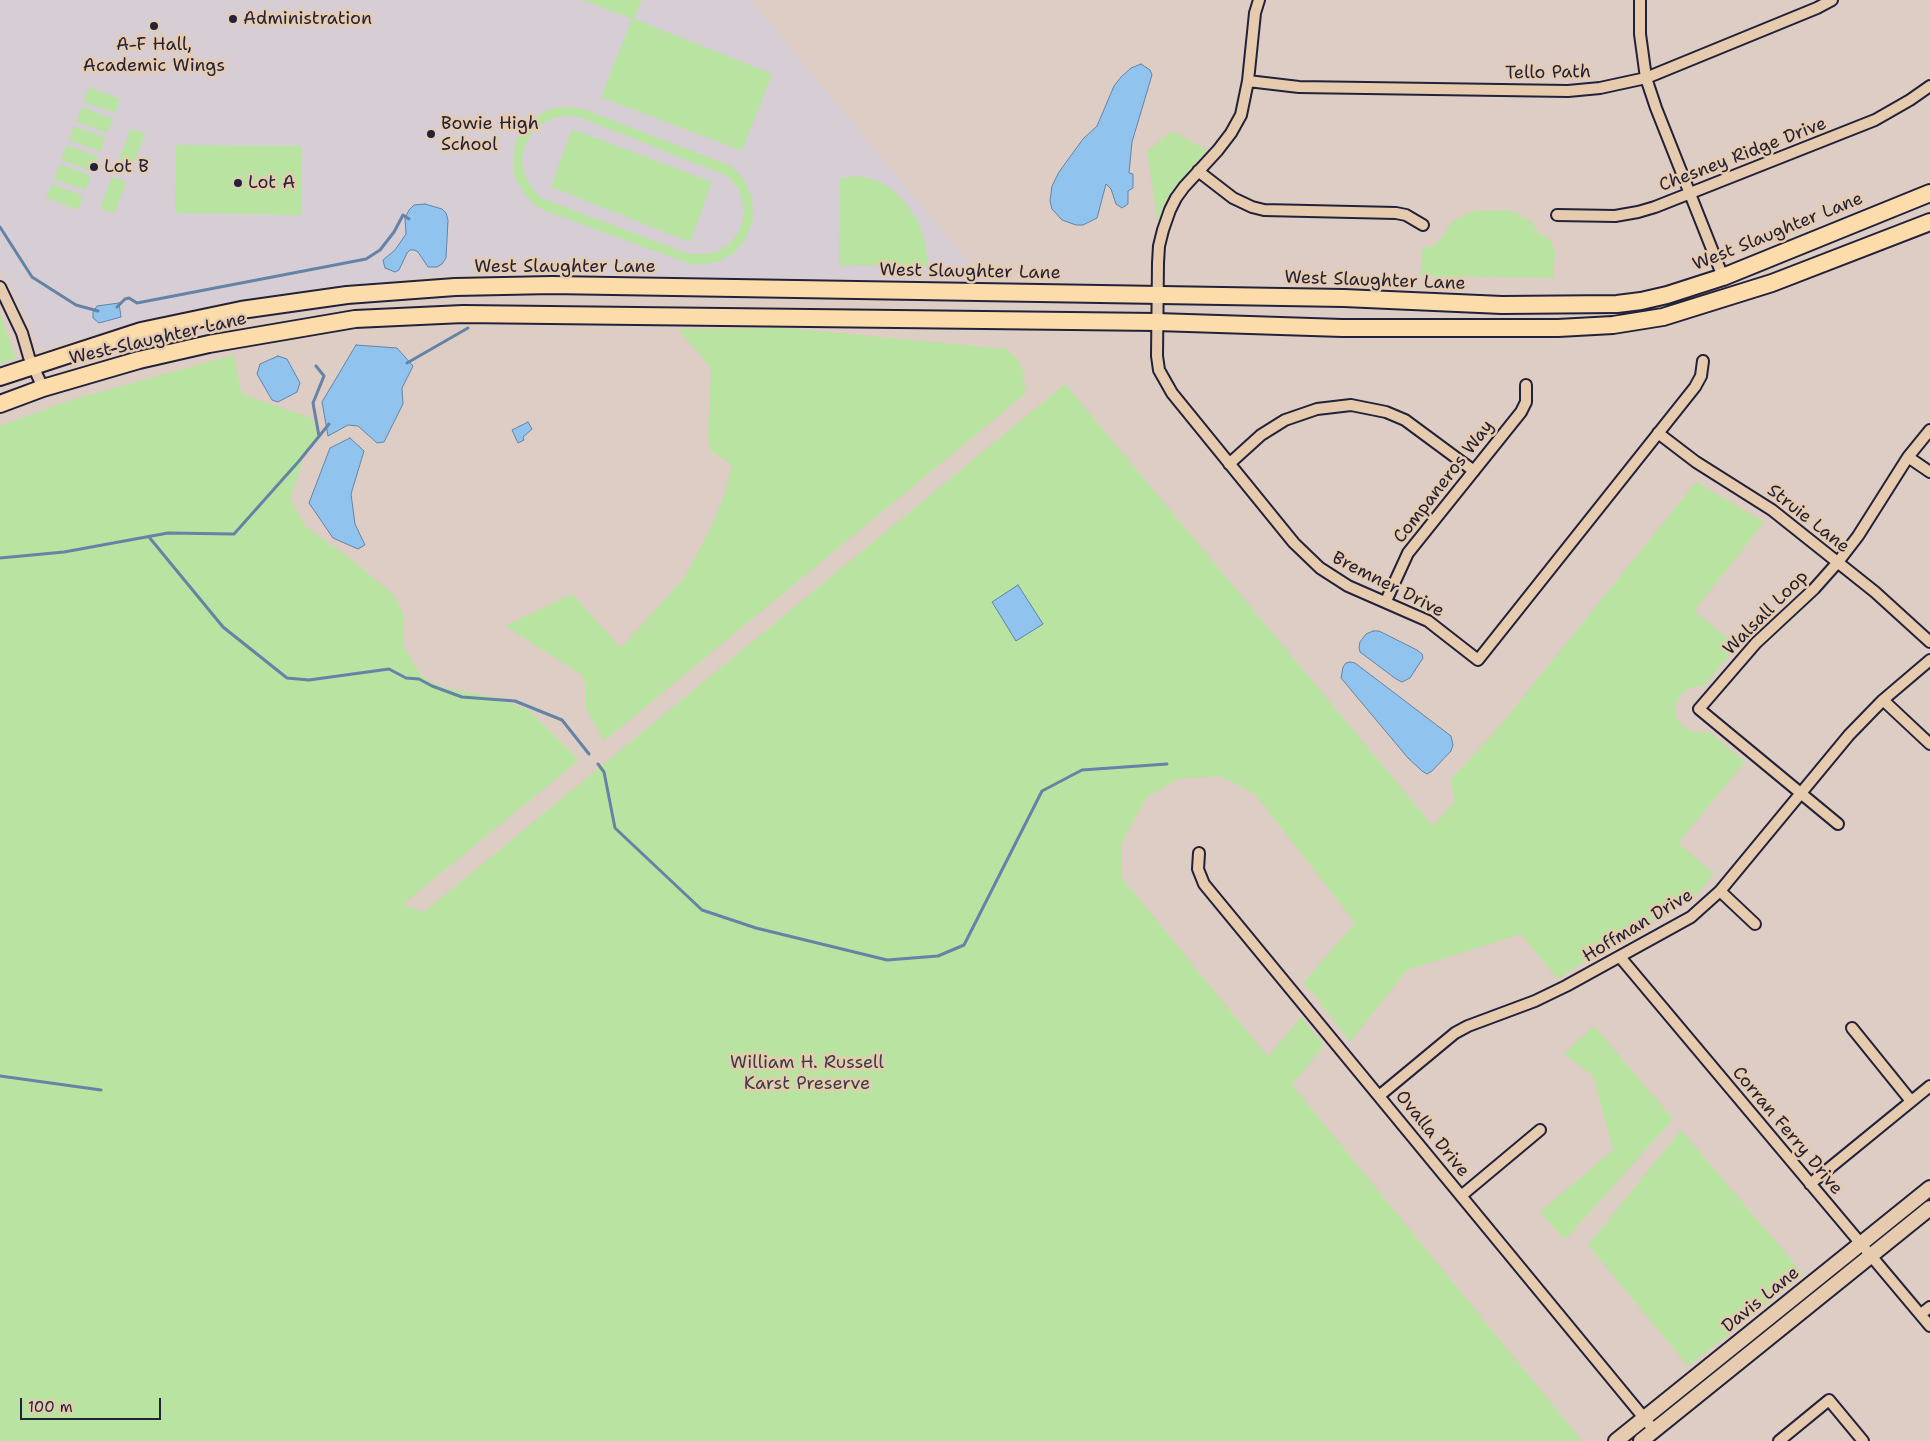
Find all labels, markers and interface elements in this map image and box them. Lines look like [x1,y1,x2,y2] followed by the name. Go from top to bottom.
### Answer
[243,8,372,30] place label: Administration
[227,13,239,25] marker: Administration
[148,20,160,32] marker: A-F Hall, Academic Wings
[83,34,225,76] place label: A-F Hall, Academic Wings
[1505,61,1591,85] street label: Tello Path
[441,113,539,156] place label: Bowie High School
[1656,113,1830,197] street label: Chesney Ridge Drive
[425,128,437,140] marker: Bowie High School
[104,156,149,178] place label: Lot B
[88,161,100,173] marker: Lot B
[248,172,295,194] place label: Lot A
[232,177,244,189] marker: Lot A
[1690,188,1866,276] street label: West Slaughter Lane
[474,256,656,278] street label: West Slaughter Lane
[879,260,1061,284] street label: West Slaughter Lane
[1284,267,1466,295] street label: West Slaughter Lane
[67,308,249,370] street label: West Slaughter Lane
[1389,416,1499,548] street label: Companeros Way
[1762,480,1854,558] street label: Struie Lane
[1328,547,1448,623] street label: Bremner Drive
[1719,566,1813,660] street label: Walsall Loop
[1579,885,1697,967] street label: Hoffman Drive
[730,1052,884,1094] park label: William H. Russell Karst Preserve
[1727,1062,1847,1200] street label: Corran Ferry Drive
[1390,1086,1474,1182] street label: Ovalla Drive
[1718,1262,1804,1338] street label: Davis Lane
[22,1388,164,1420] scale bar
[28,1397,73,1417] text: 100 m

